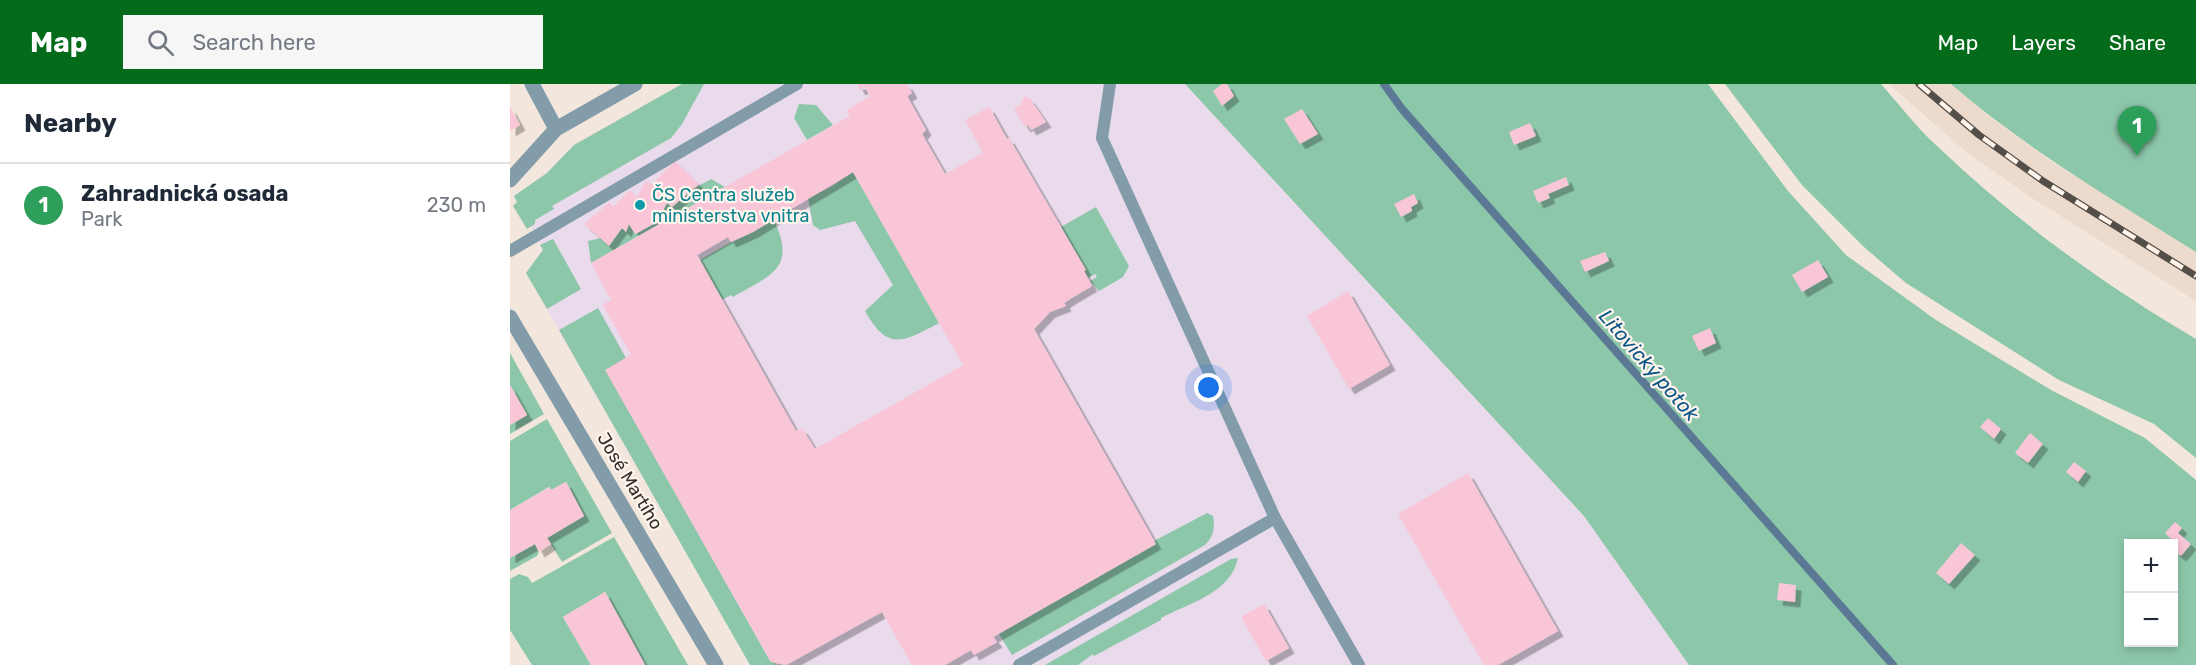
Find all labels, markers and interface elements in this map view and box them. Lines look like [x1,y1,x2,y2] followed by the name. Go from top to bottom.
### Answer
[123,15,543,69] search box
[30,26,87,59] text: Map
[144,26,177,59] icon: search
[192,29,316,56] text: Search here
[1937,30,1978,55] text: Map
[2011,30,2076,55] text: Layers
[2109,30,2166,55] text: Share
[2118,106,2156,156] pin: 1
[24,108,117,139] text: Nearby
[81,180,288,207] text: Zahradnická osada
[652,184,809,227] place label: ČS Centra služeb ministerstva vnitra
[39,193,48,217] text: 1
[427,193,486,217] text: 230 m
[633,198,647,212] marker: ČS Centra služeb ministerstva vnitra
[81,207,123,231] text: Park
[1594,304,1704,426] water label: Litovický potok
[1194,373,1223,402] your location
[592,429,668,533] street label: José Martího
[2124,539,2178,647] map controls
[2124,539,2178,593] button: +
[2124,593,2178,647] button: −

